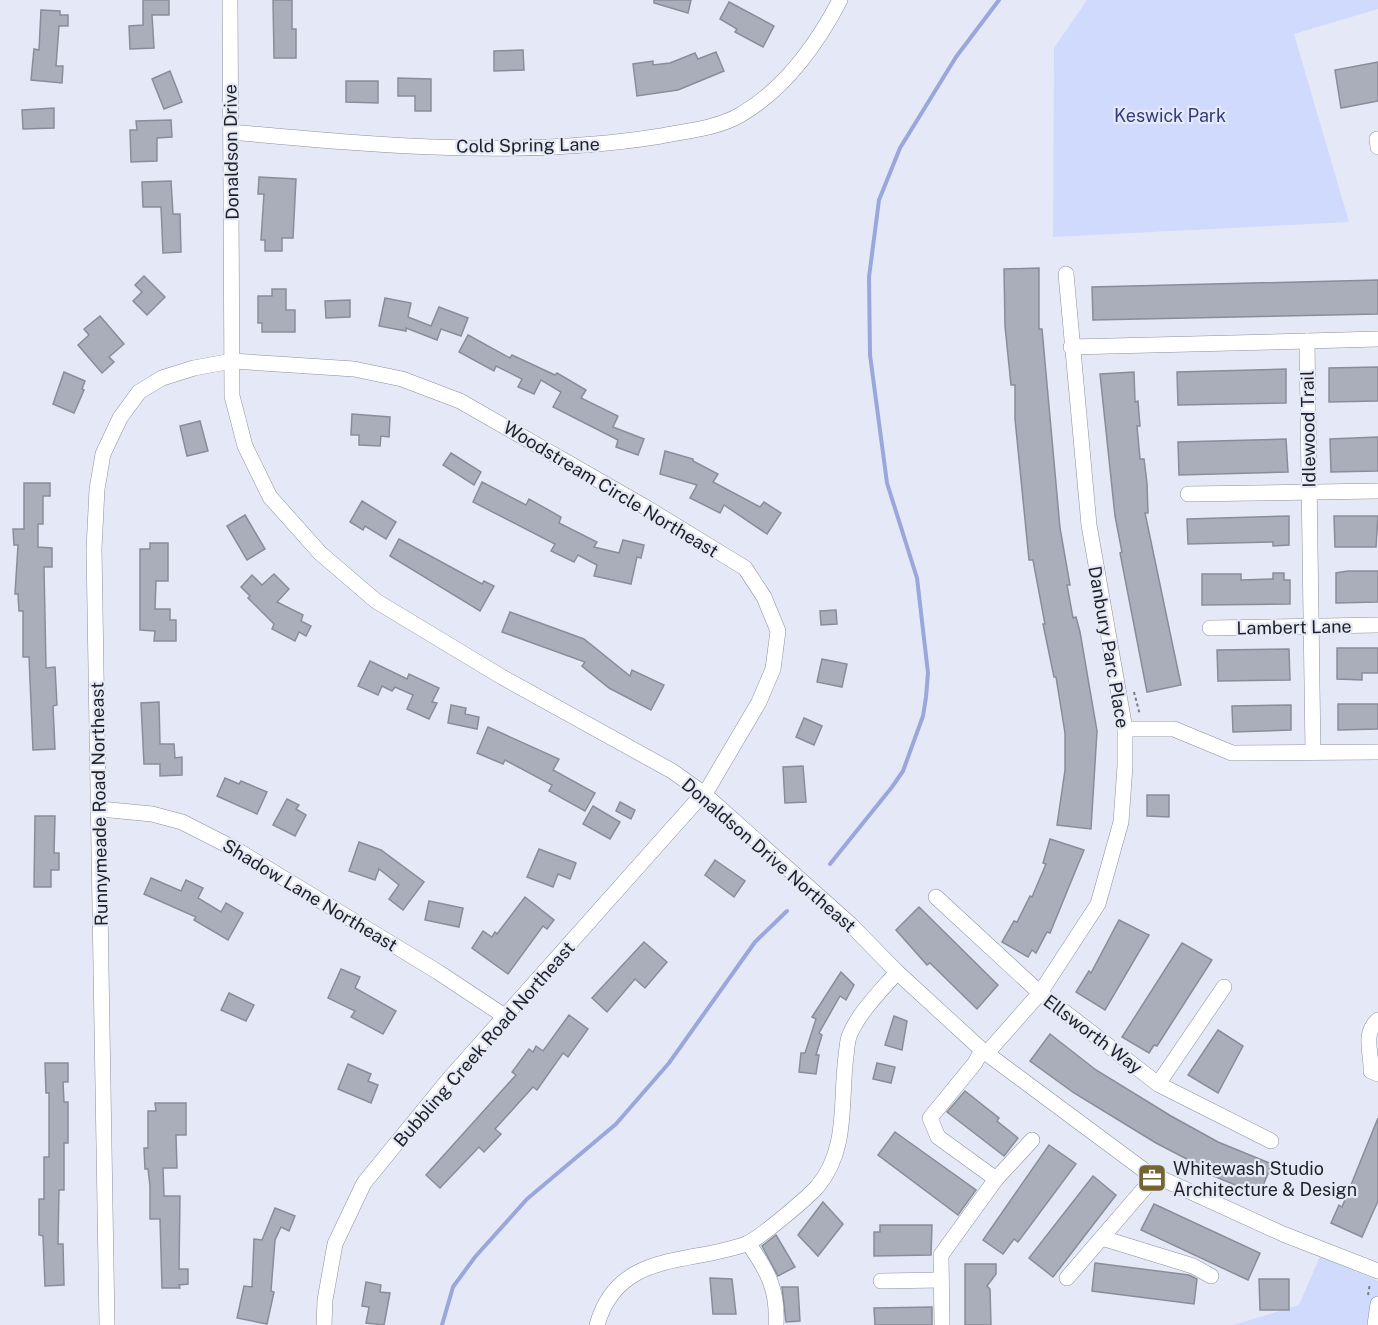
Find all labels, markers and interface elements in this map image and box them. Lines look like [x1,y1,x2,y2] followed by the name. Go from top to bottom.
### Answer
[219,84,243,220] street label: Donaldson Drive
[1114,105,1226,126] park label: Keswick Park
[456,133,600,157] street label: Cold Spring Lane
[1296,370,1320,488] street label: Idlewood Trail
[500,416,722,562] street label: Woodstream Circle Northeast
[1084,564,1134,730] street label: Danbury Parc Place
[1236,615,1352,639] street label: Lambert Lane
[86,682,112,926] street label: Runnymeade Road Northeast
[678,774,860,936] street label: Donaldson Drive Northeast
[219,834,401,956] street label: Shadow Lane Northeast
[389,937,579,1151] street label: Bubbling Creek Road Northeast
[1039,990,1147,1078] street label: Ellsworth Way
[1173,1158,1357,1200] place label: Whitewash Studio Architecture & Design
[1136,1162,1168,1194] office icon: Whitewash Studio Architecture & Design

